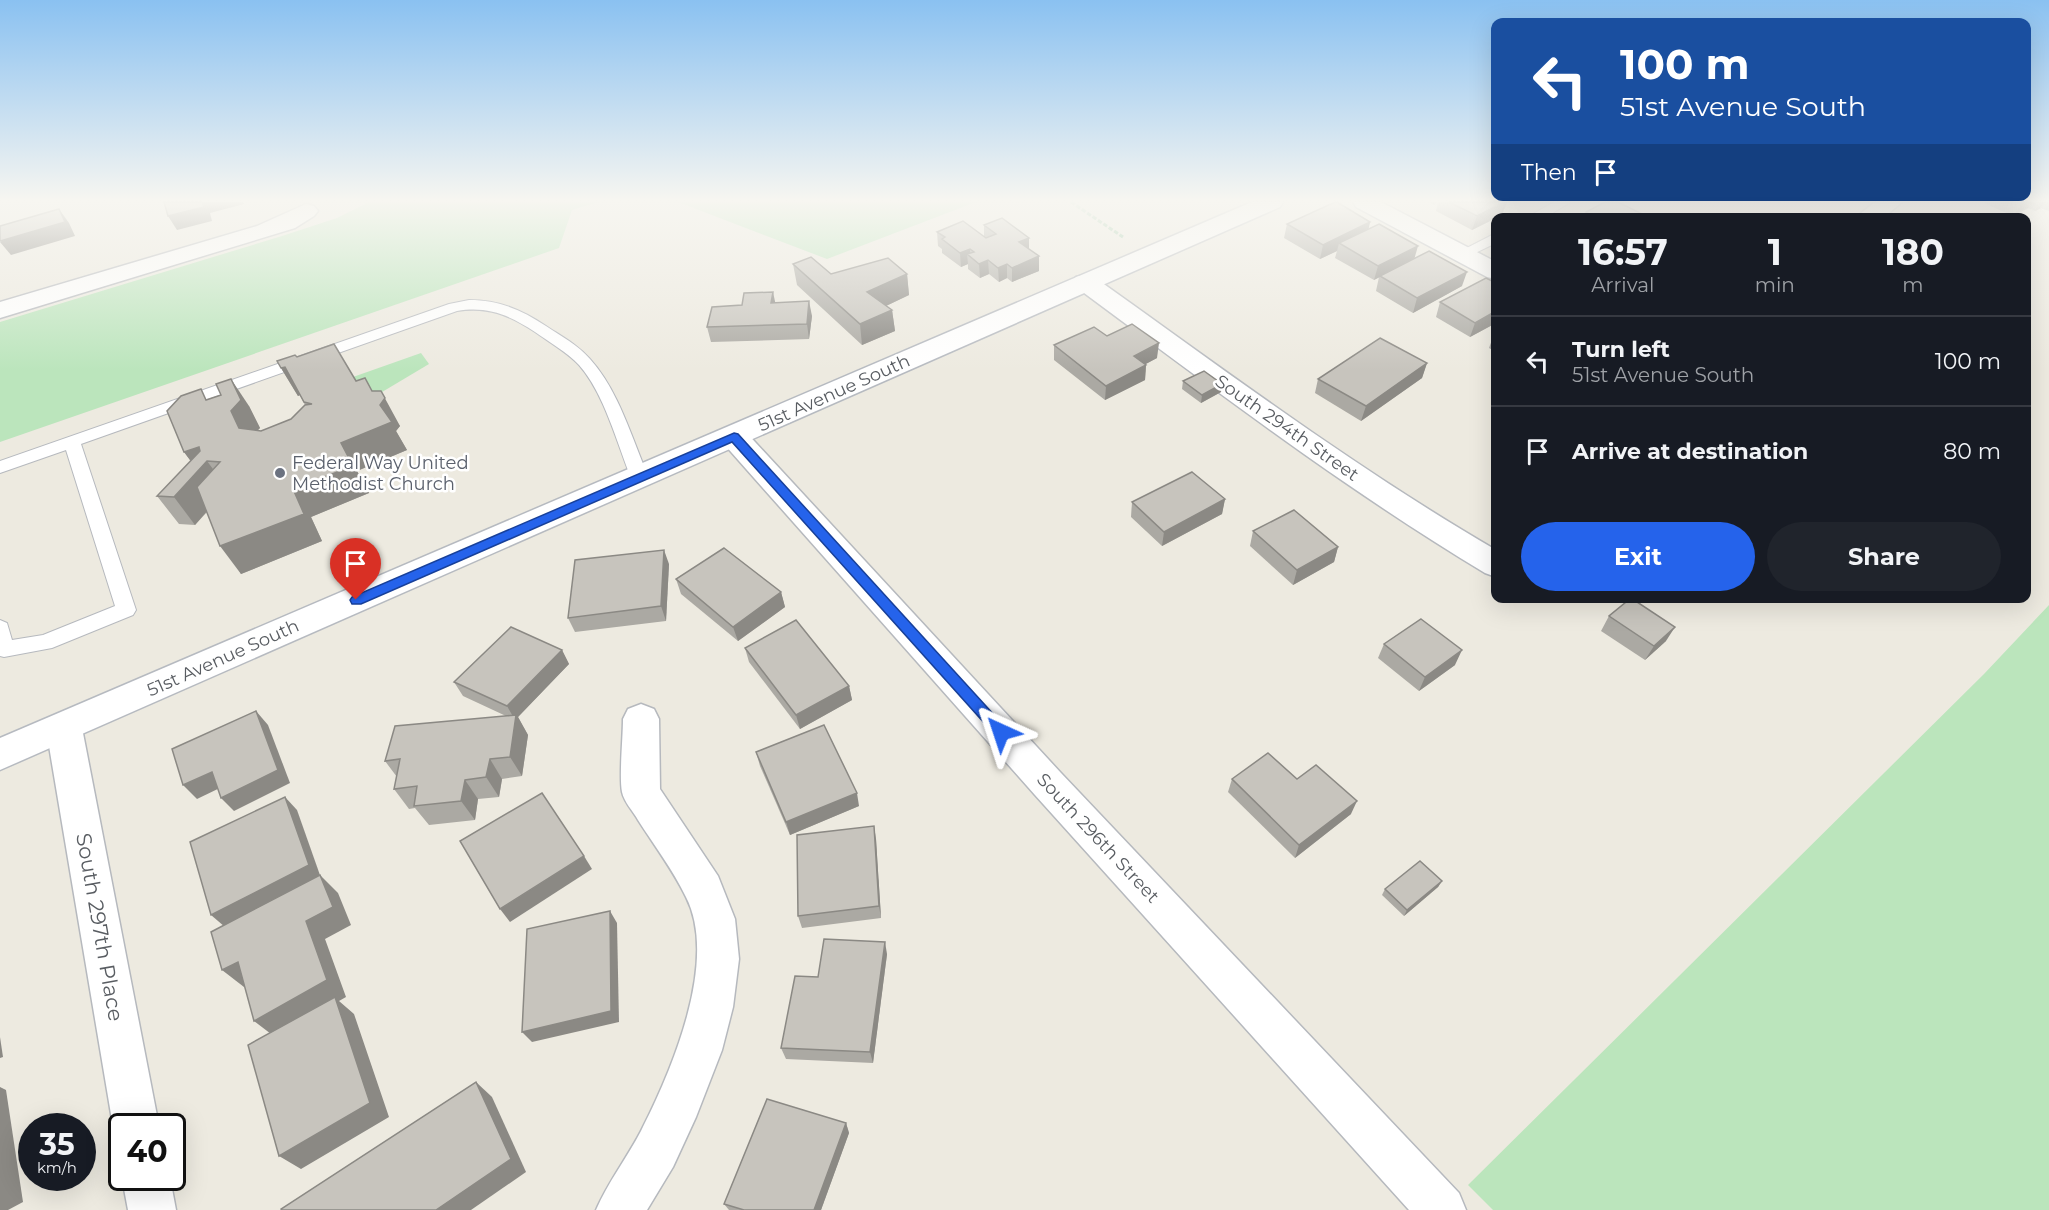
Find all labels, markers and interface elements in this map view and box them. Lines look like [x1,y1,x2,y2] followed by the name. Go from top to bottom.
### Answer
[1620,38,1749,90] text: 100 m
[1521,42,1599,120] icon: left
[1620,90,1866,123] text: 51st Avenue South
[1589,156,1622,189] icon: arrive
[1521,159,1577,186] text: Then
[1578,230,1668,274] text: 16:57
[1768,230,1782,274] text: 1
[1882,230,1944,274] text: 180
[1591,273,1654,297] text: Arrival
[1755,273,1795,297] text: min
[1902,273,1924,297] text: m
[1572,336,1670,363] text: Turn left
[1521,345,1554,378] icon: left
[1935,348,2001,375] text: 100 m
[755,350,913,436] street label: 51st Avenue South
[1572,363,1754,387] text: 51st Avenue South
[1211,370,1363,486] street label: South 294th Street
[1521,435,1554,468] icon: arrive
[1572,438,1808,465] text: Arrive at destination
[1943,438,2001,465] text: 80 m
[292,452,469,495] place label: Federal Way United Methodist Church
[273,466,287,480] marker: Federal Way United Methodist Church
[1521,522,1755,591] button: Exit
[1767,522,2001,591] button: Share
[330,538,381,600] pin
[339,547,372,580] icon: arrive
[144,615,302,701] street label: 51st Avenue South
[969,700,1033,764] position arrow
[1032,769,1164,907] street label: South 296th Street
[71,831,129,1023] street label: South 297th Place
[108,1113,186,1191] speed limit sign: 40
[39,1126,75,1163] text: 35
[37,1158,77,1177] text: km/h

